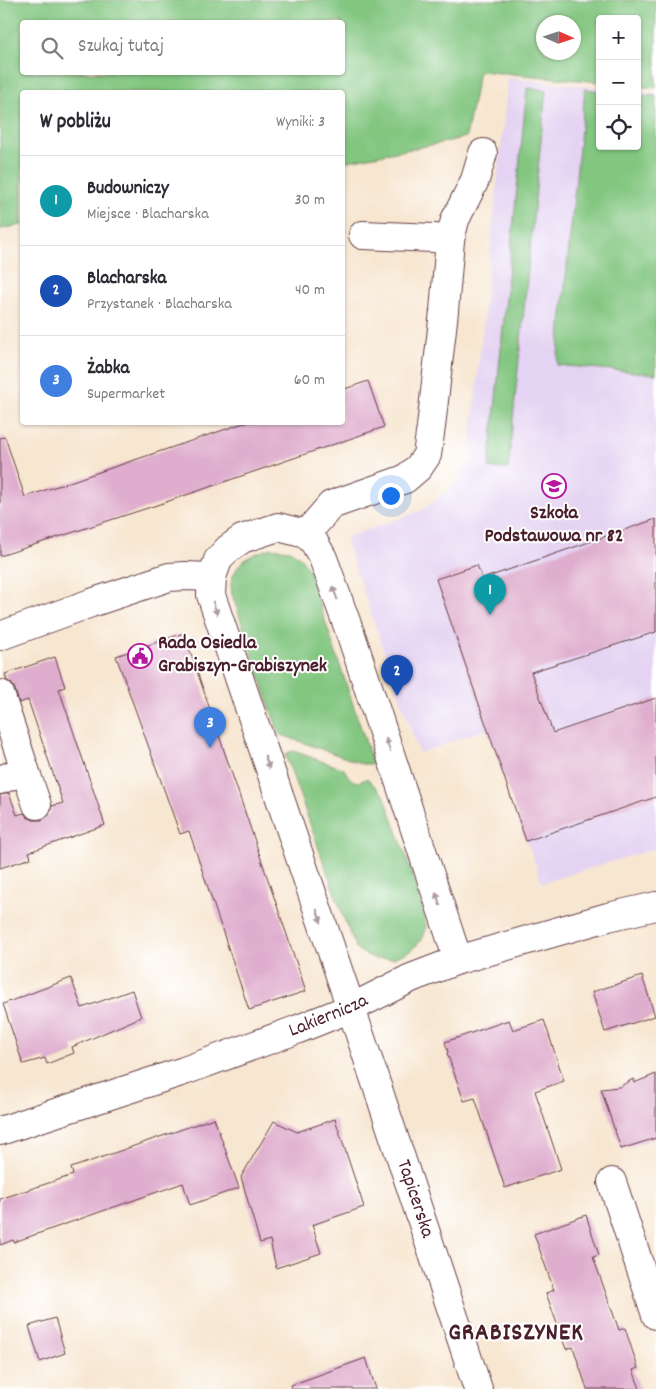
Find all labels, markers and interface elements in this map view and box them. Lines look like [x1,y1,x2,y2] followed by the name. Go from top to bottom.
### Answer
[536,15,581,60] north arrow
[596,15,641,150] map controls
[596,15,641,60] button: +
[20,20,345,75] search box
[38,34,66,62] icon: search
[78,34,164,61] text: Szukaj tutaj
[596,60,641,105] button: −
[596,105,641,150] button: locate
[40,108,111,138] text: W pobliżu
[276,111,325,134] text: Wyniki: 3
[87,176,169,203] text: Budowniczy
[54,189,58,212] text: 1
[295,189,325,212] text: 30 m
[87,203,209,226] text: Miejsce · Blacharska
[87,266,166,293] text: Blacharska
[53,279,60,302] text: 2
[295,279,325,302] text: 40 m
[87,293,232,316] text: Przystanek · Blacharska
[87,356,129,383] text: Żabka
[52,369,60,392] text: 3
[294,369,325,392] text: 60 m
[87,383,165,406] text: Supermarket
[541,473,567,499] school or university icon: Szkoła Podstawowa nr 82
[378,483,404,509] your location
[484,500,624,551] place label: Szkoła Podstawowa nr 82
[474,574,506,615] pin: 1
[331,585,339,600] one-way arrow
[211,601,219,616] one-way arrow
[158,630,327,681] place label: Rada Osiedla Grabiszyn-Grabiszynek
[127,643,153,669] public building icon: Rada Osiedla Grabiszyn-Grabiszynek
[381,655,413,696] pin: 2
[194,707,226,748] pin: 3
[384,737,391,752] one-way arrow
[263,755,271,770] one-way arrow
[434,892,442,907] one-way arrow
[316,909,324,924] one-way arrow
[285,987,374,1045] street label: Lakiernicza
[389,1156,441,1242] street label: Tapicerska
[448,1316,584,1352] district label: GRABISZYNEK

